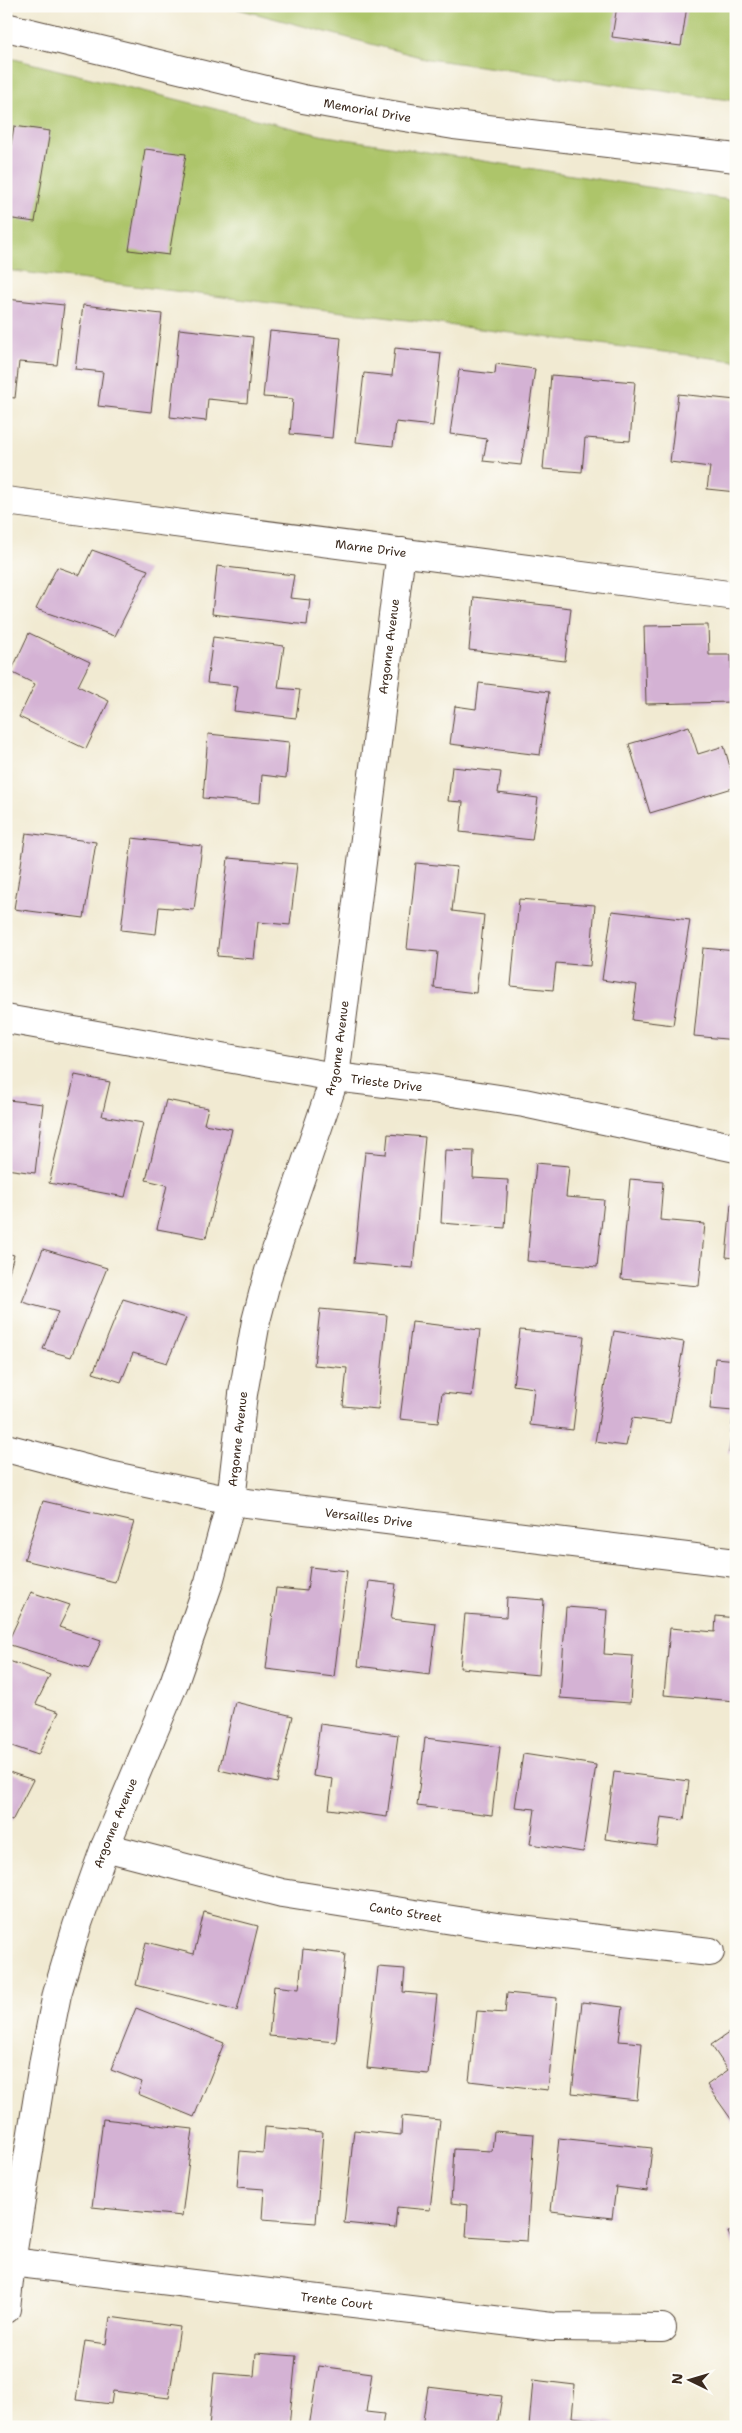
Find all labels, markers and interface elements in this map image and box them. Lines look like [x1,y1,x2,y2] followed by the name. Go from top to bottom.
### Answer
[322,95,413,126] street label: Memorial Drive
[334,536,408,561] street label: Marne Drive
[375,598,403,695] street label: Argonne Avenue
[321,999,353,1098] street label: Argonne Avenue
[350,1071,424,1095] street label: Trieste Drive
[225,1390,251,1488] street label: Argonne Avenue
[324,1505,414,1531] street label: Versailles Drive
[90,1775,141,1870] street label: Argonne Avenue
[368,1899,443,1926] street label: Canto Street
[300,2289,374,2313] street label: Trente Court
[664,2356,714,2406] north arrow
[668,2373,686,2385] text: N

